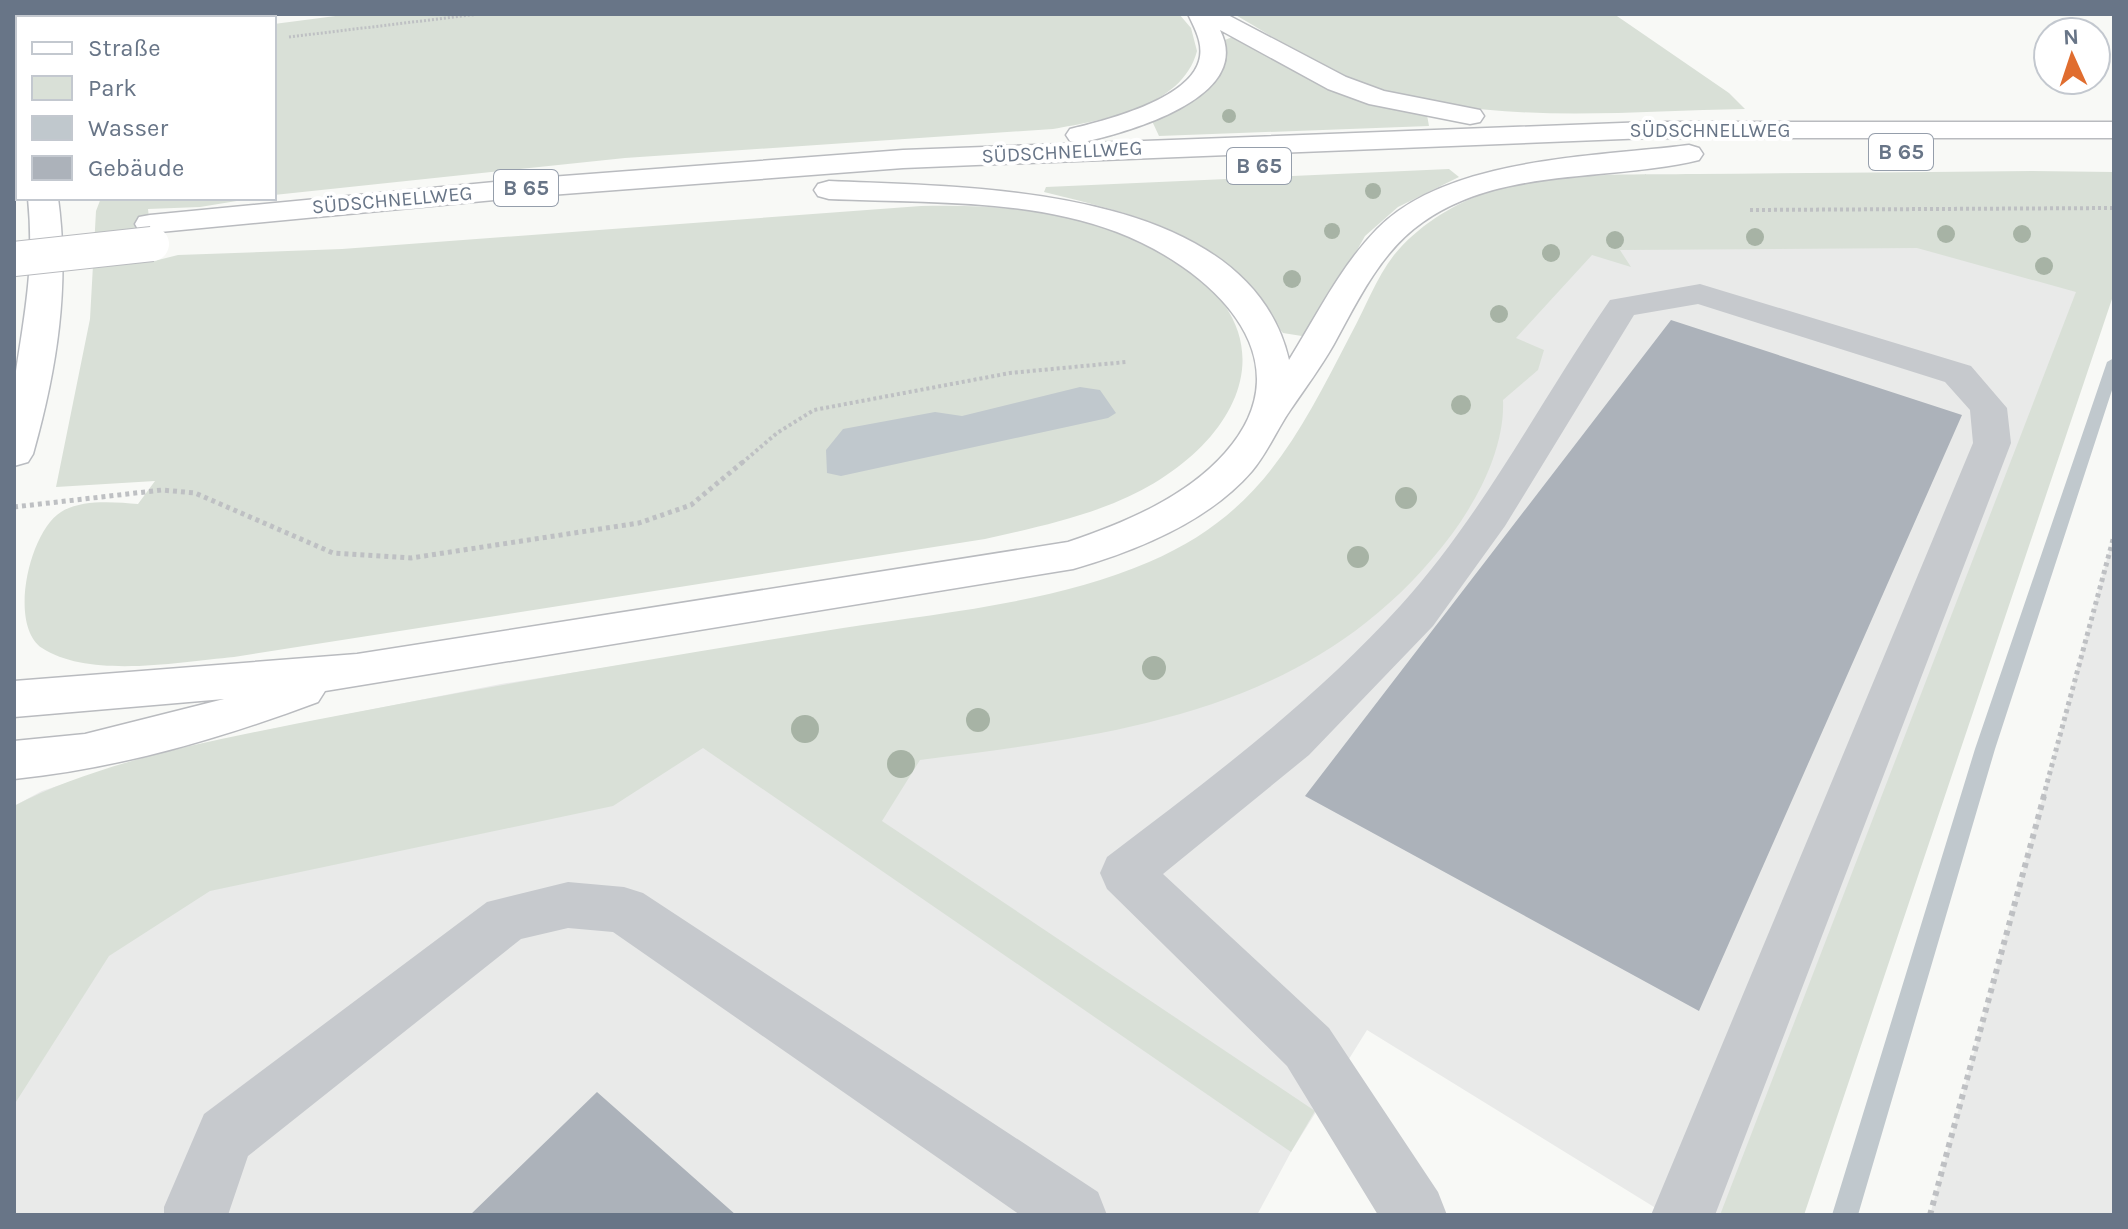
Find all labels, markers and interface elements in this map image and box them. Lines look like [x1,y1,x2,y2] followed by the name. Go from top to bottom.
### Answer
[16,16,276,200] legend
[2032,16,2112,96] north arrow
[2062,24,2080,50] text: N
[88,34,160,62] text: Straße
[88,74,137,102] text: Park
[88,114,168,142] text: Wasser
[1630,119,1790,142] street label: SÜDSCHNELLWEG
[1869,134,1933,170] road number: B 65
[981,136,1143,168] street label: SÜDSCHNELLWEG
[1227,148,1291,184] road number: B 65
[88,154,184,182] text: Gebäude
[494,170,558,206] road number: B 65
[311,182,473,218] street label: SÜDSCHNELLWEG

